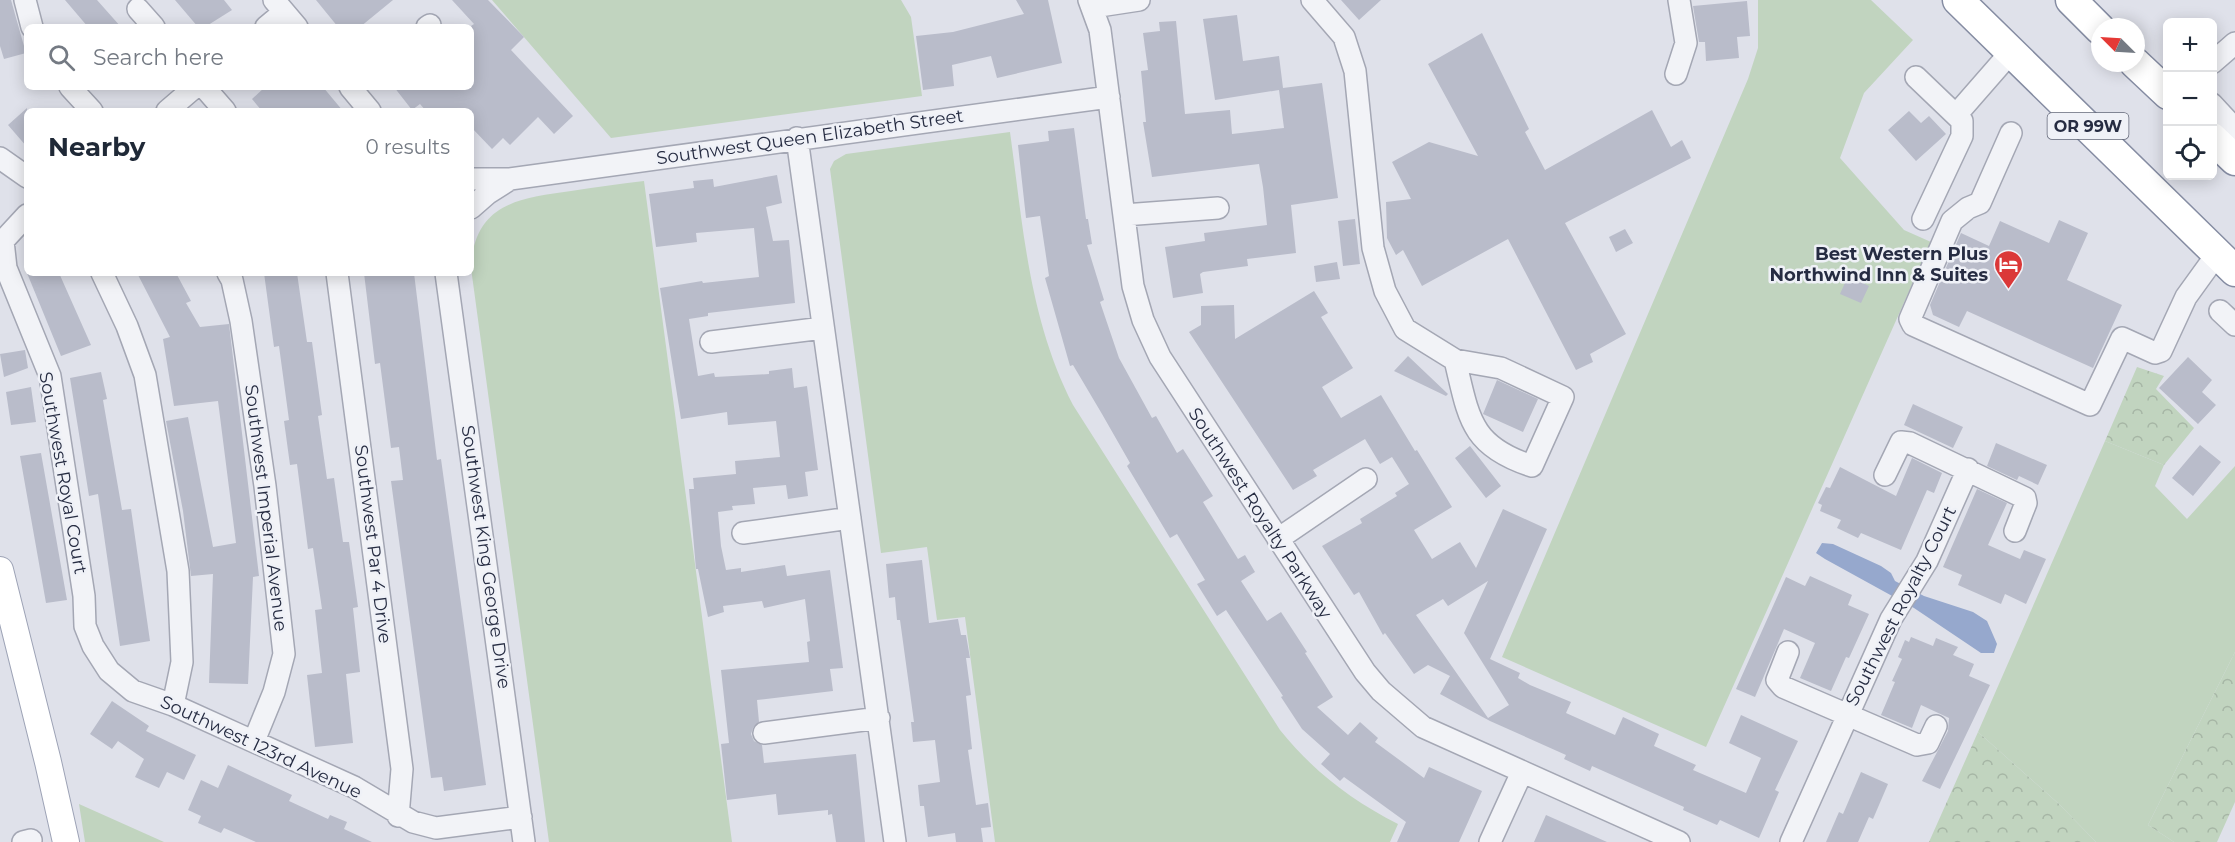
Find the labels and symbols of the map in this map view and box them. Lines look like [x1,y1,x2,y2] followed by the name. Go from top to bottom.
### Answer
[2091,18,2145,72] north arrow
[655,105,965,169] street label: Southwest Queen Elizabeth Street
[2048,113,2128,139] road number: OR 99W
[1769,243,1988,286] place label: Best Western Plus Northwind Inn & Suites
[1993,248,2025,290] hotel icon: Best Western Plus Northwind Inn & Suites
[34,370,92,576] street label: Southwest Royal Court
[240,383,292,633] street label: Southwest Imperial Avenue
[1184,403,1337,623] street label: Southwest Royalty Parkway
[457,424,515,690] street label: Southwest King George Drive
[350,443,396,645] street label: Southwest Par 4 Drive
[1841,502,1961,710] street label: Southwest Royalty Court
[157,691,365,803] street label: Southwest 123rd Avenue

